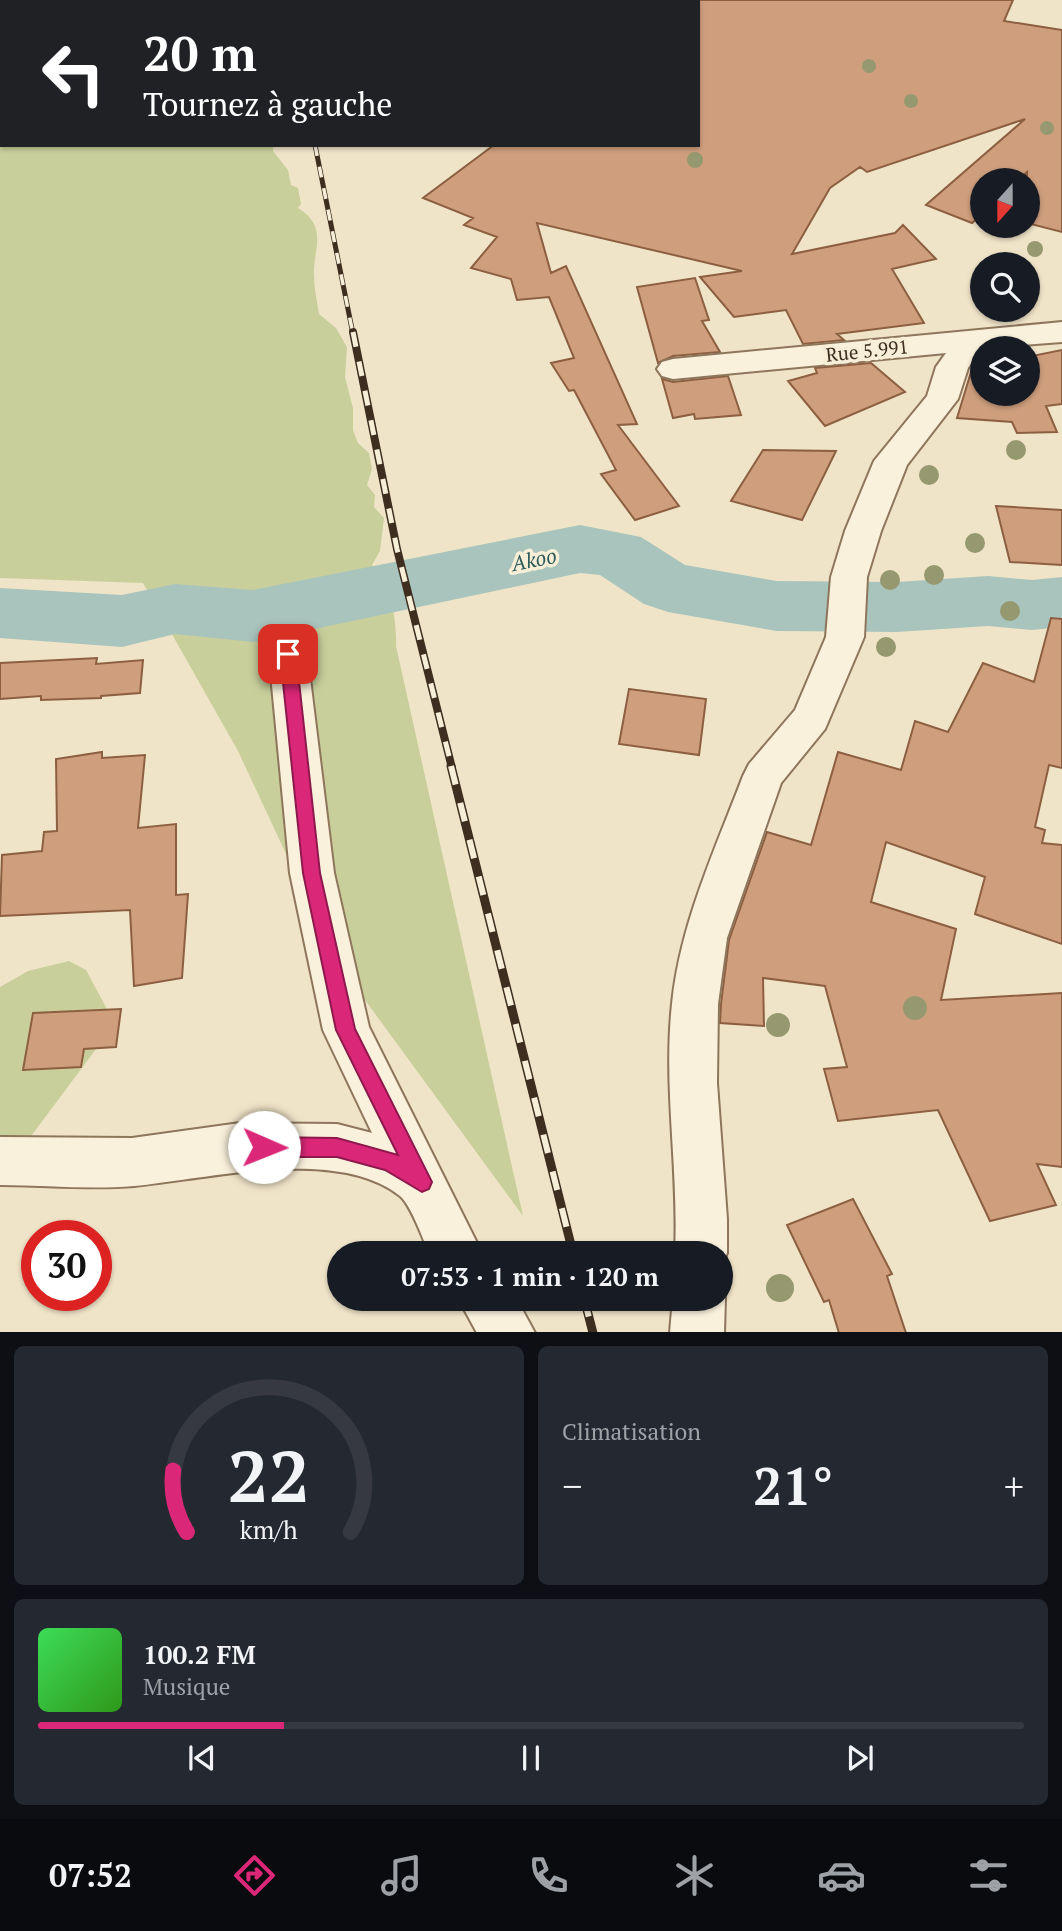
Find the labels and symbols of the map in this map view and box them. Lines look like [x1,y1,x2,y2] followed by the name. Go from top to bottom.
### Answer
[970,168,1040,238] north arrow
[824,333,910,367] street label: Rue 5.991
[507,541,559,577] water label: Akoo
[258,624,318,684] pin
[227,1110,301,1184] position arrow
[21,1220,112,1311] speed limit sign: 30

